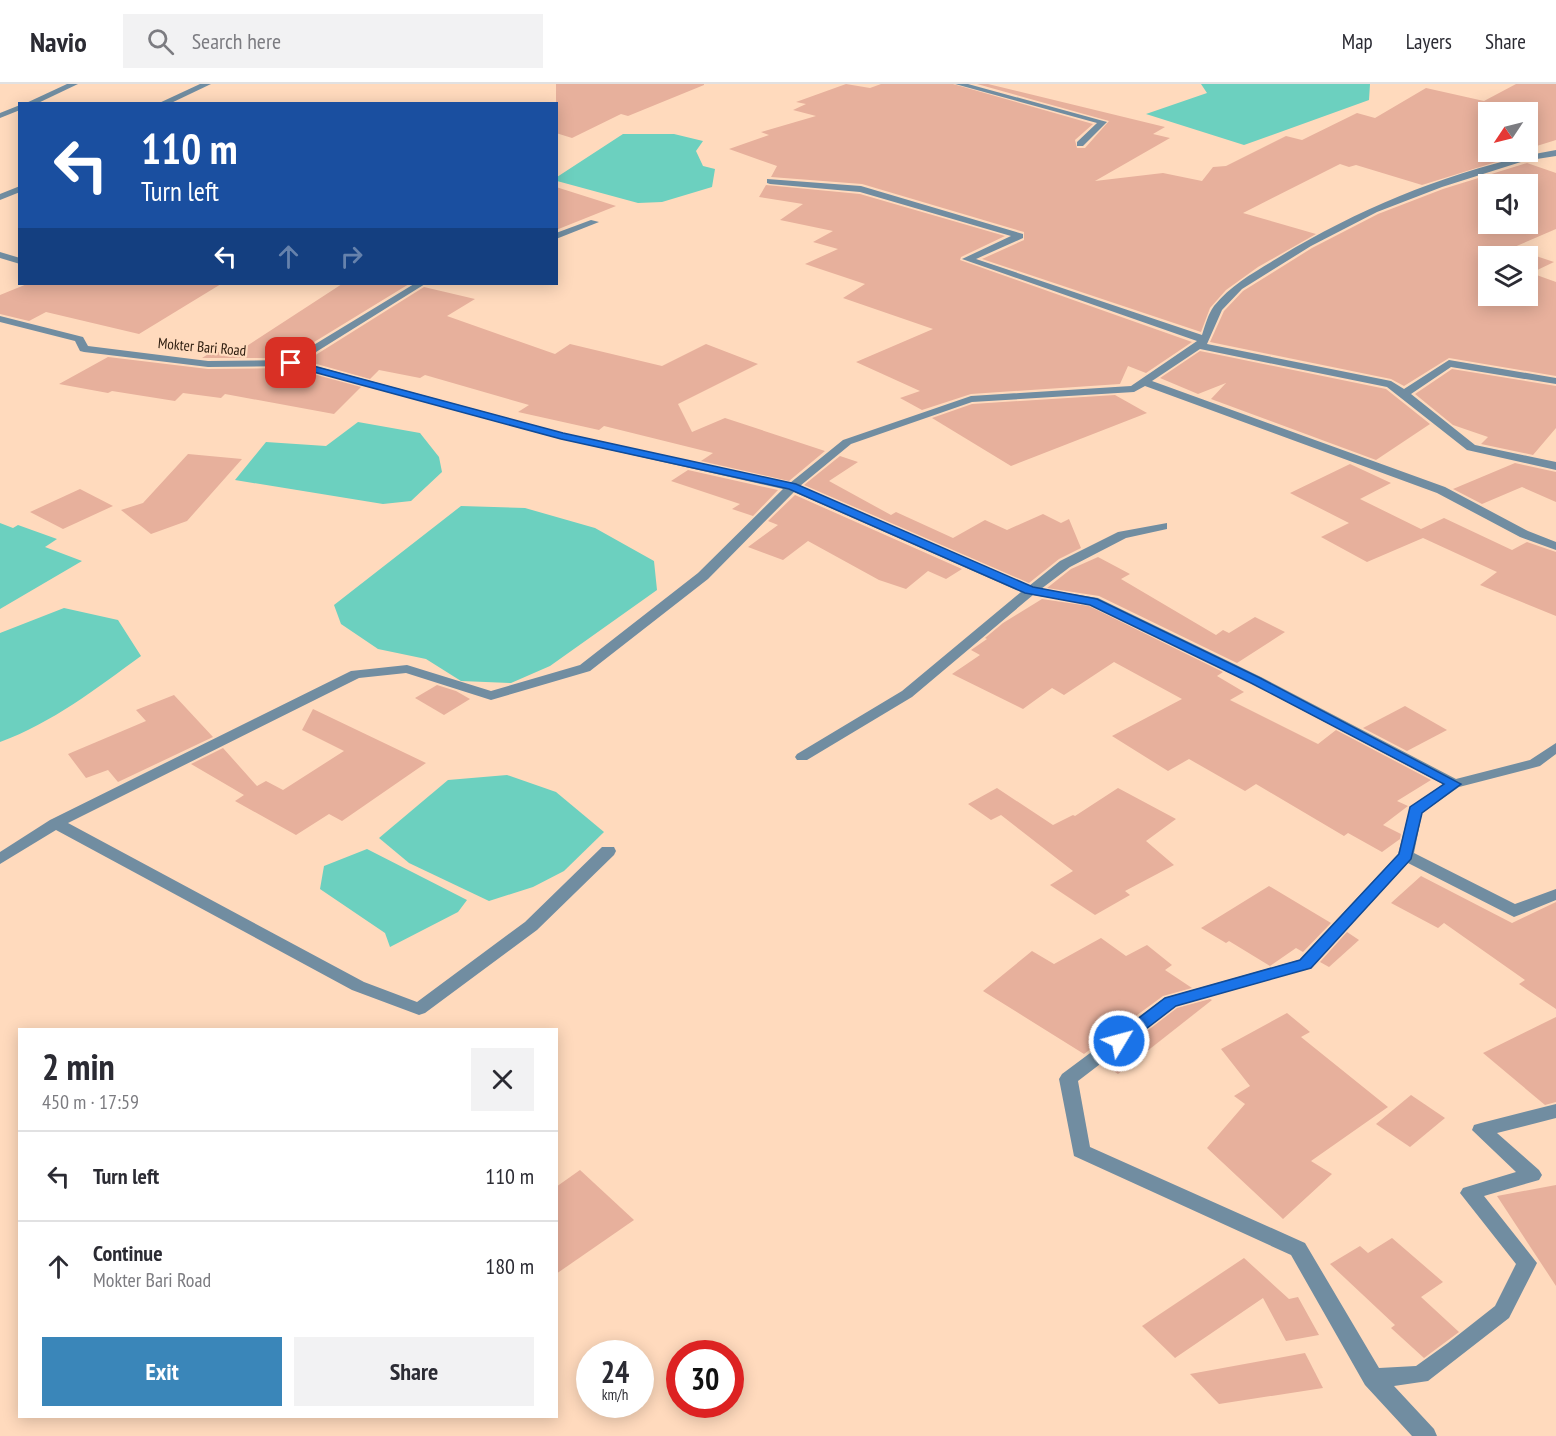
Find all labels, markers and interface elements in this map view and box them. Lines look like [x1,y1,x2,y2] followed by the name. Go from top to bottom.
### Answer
[123,14,543,68] search box
[30,23,87,60] text: Navio
[144,25,177,58] icon: search
[192,27,281,55] text: Search here
[1342,28,1373,55] text: Map
[1406,28,1452,55] text: Layers
[1485,28,1526,55] text: Share
[1478,102,1538,162] north arrow
[1478,102,1538,306] map controls
[141,121,238,176] text: 110 m
[42,126,120,204] icon: left
[141,174,219,208] text: Turn left
[1478,174,1538,234] button: sound
[209,240,242,273] icon: left
[272,240,305,273] icon: ahead
[335,240,368,273] icon: right
[1478,246,1538,306] button: layers
[157,333,247,360] street label: Mokter Bari Road
[265,337,316,388] pin
[274,346,307,379] icon: arrive
[1087,1009,1151,1073] position arrow
[42,1043,115,1090] text: 2 min
[471,1048,534,1111] button: close
[42,1089,139,1115] text: 450 m · 17:59
[42,1160,75,1193] icon: left
[93,1162,159,1190] text: Turn left
[485,1162,534,1190] text: 110 m
[93,1239,163,1267] text: Continue
[42,1250,75,1283] icon: ahead
[485,1252,534,1280] text: 180 m
[93,1267,211,1293] text: Mokter Bari Road
[42,1337,282,1406] button: Exit
[294,1337,534,1406] button: Share
[666,1340,744,1418] speed limit sign: 30
[601,1352,629,1391] text: 24
[602,1385,628,1404] text: km/h

